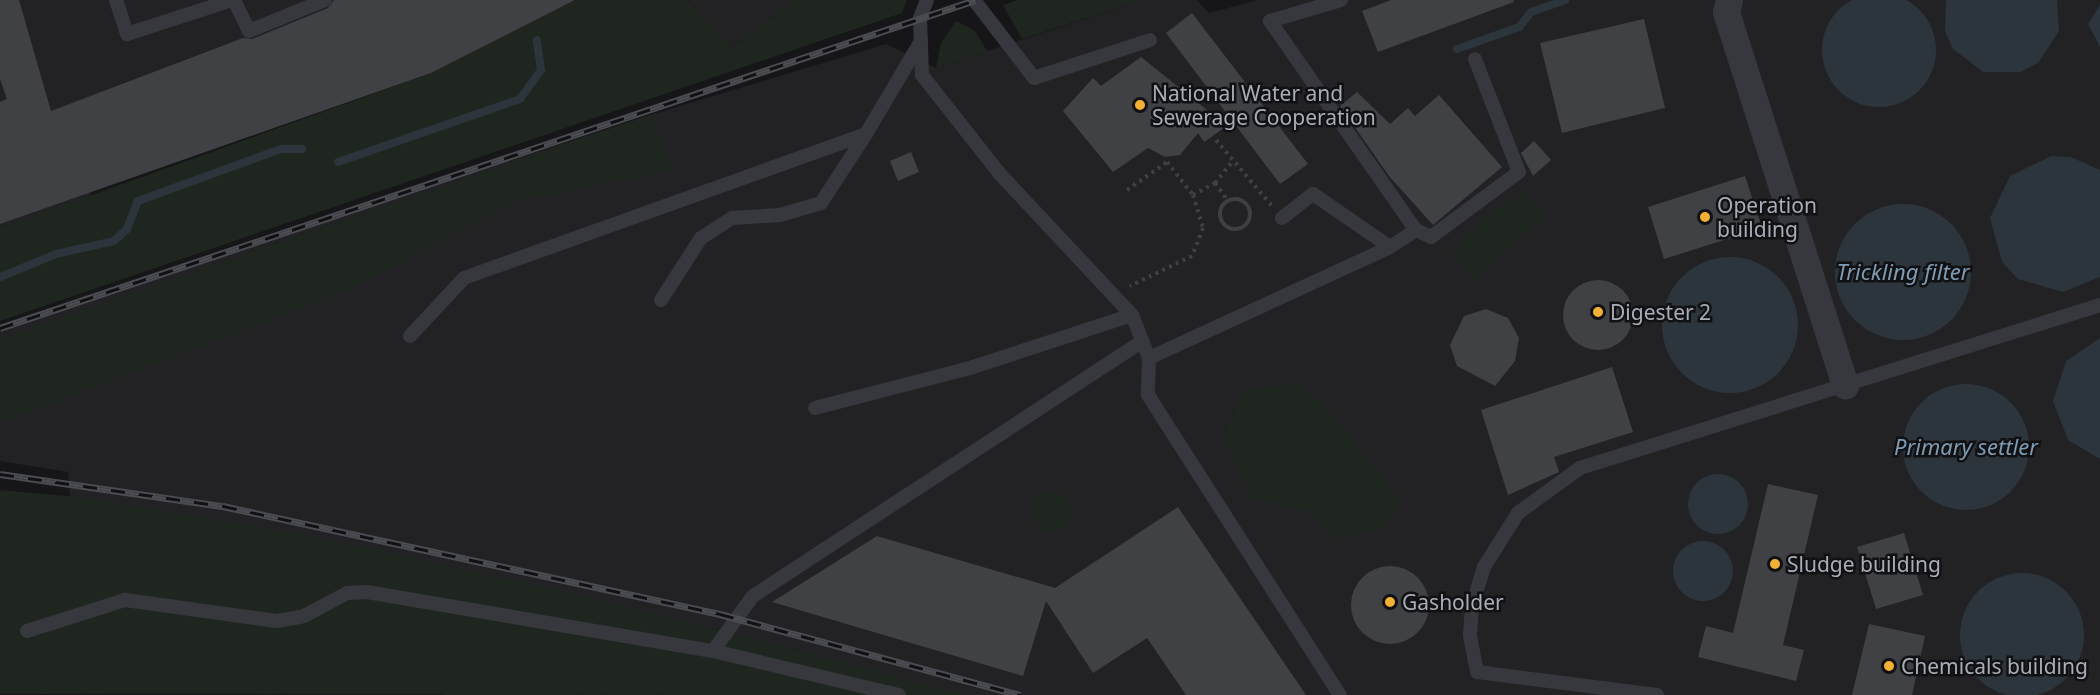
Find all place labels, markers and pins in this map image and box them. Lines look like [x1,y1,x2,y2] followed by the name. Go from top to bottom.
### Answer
[1152,80,1376,130] place label: National Water and Sewerage Cooperation
[1133,98,1147,112] marker: National Water and Sewerage Cooperation
[1717,192,1817,242] place label: Operation building
[1698,210,1712,224] marker: Operation building
[1610,299,1711,325] place label: Digester 2
[1591,305,1605,319] marker: Digester 2
[1787,551,1941,577] place label: Sludge building
[1768,557,1782,571] marker: Sludge building
[1402,589,1504,615] place label: Gasholder
[1383,595,1397,609] marker: Gasholder
[1901,653,2088,679] place label: Chemicals building
[1882,659,1896,673] marker: Chemicals building

